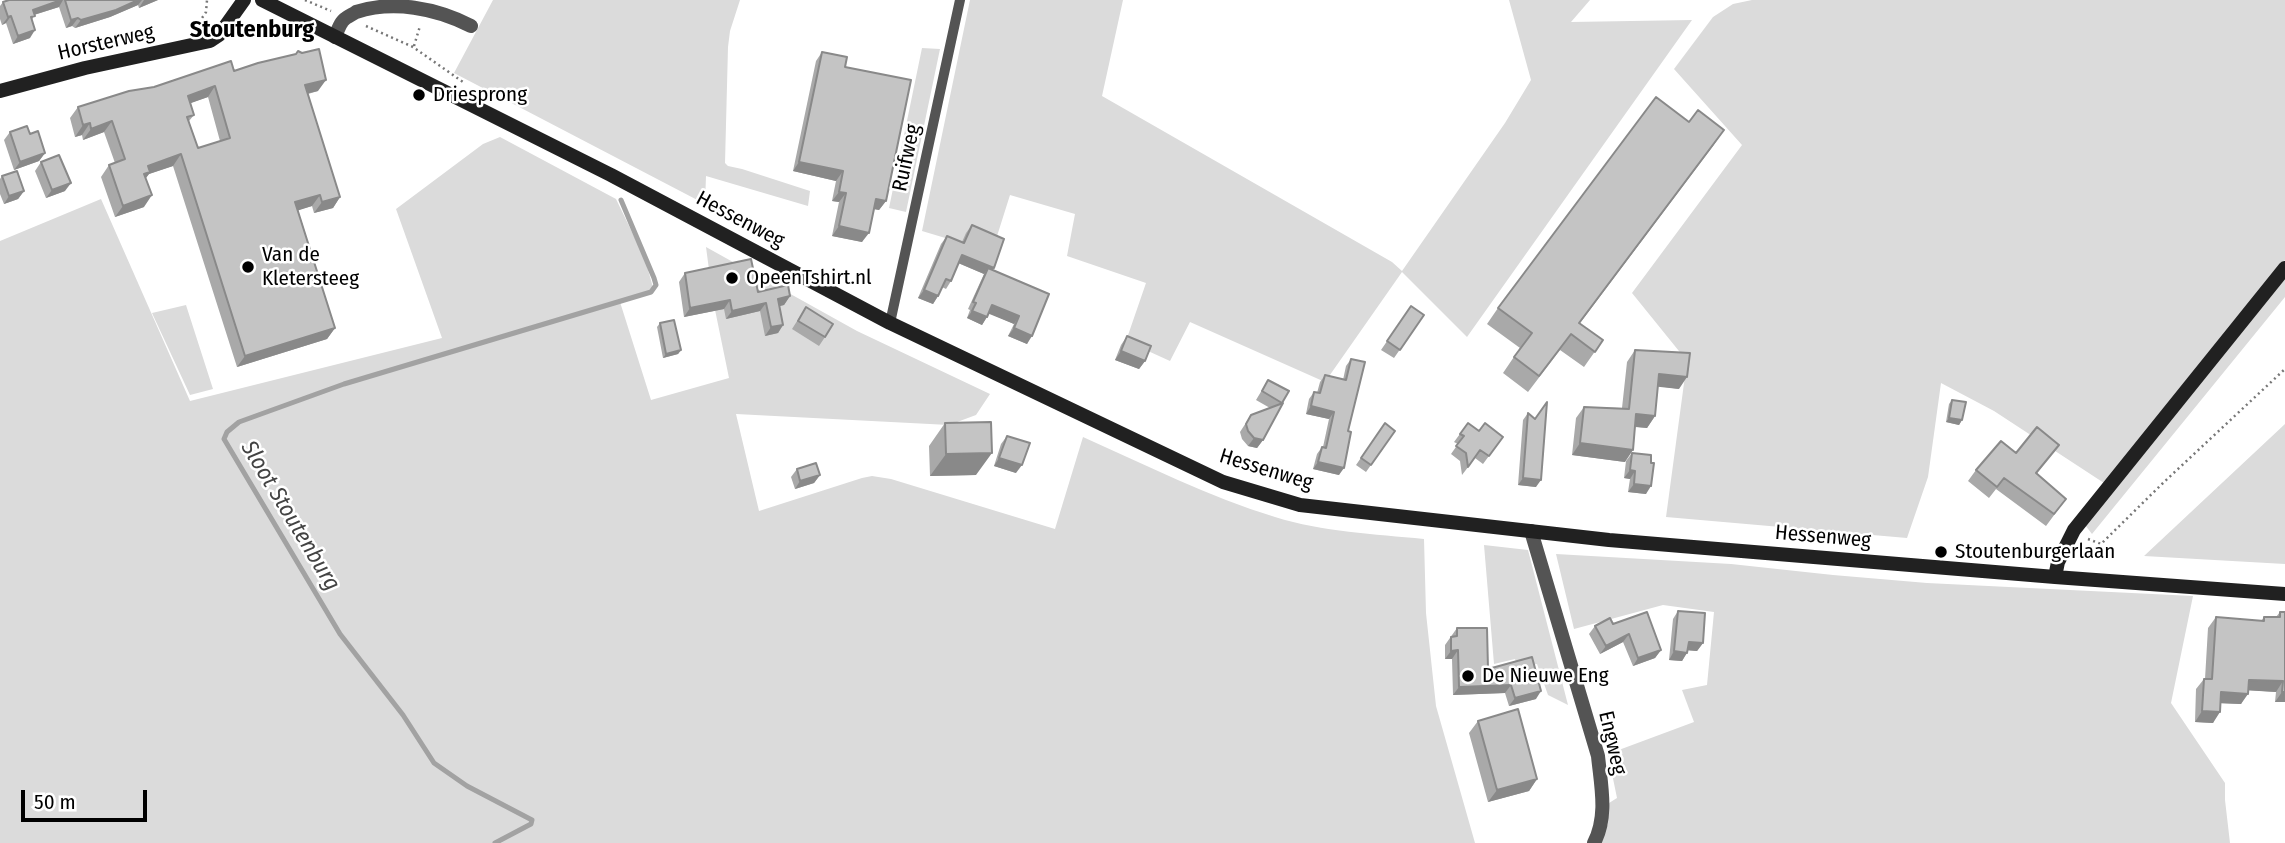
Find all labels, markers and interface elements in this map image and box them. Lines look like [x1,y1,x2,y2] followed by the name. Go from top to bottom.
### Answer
[190,16,314,44] district label: Stoutenburg
[55,20,157,66] street label: Horsterweg
[433,82,527,108] place label: Driesprong
[411,87,427,103] marker: Driesprong
[888,122,926,194] street label: Ruifweg
[692,186,788,254] street label: Hessenweg
[262,242,359,292] place label: Van de Kletersteeg
[240,259,256,275] marker: Van de Kletersteeg
[746,265,872,291] place label: OpeenTshirt.nl
[724,270,740,286] marker: OpeenTshirt.nl
[234,436,346,596] water label: Sloot Stoutenburg
[1216,444,1316,496] street label: Hessenweg
[1774,520,1872,554] street label: Hessenweg
[1955,539,2115,565] place label: Stoutenburgerlaan
[1933,544,1949,560] marker: Stoutenburgerlaan
[1482,663,1609,689] place label: De Nieuwe Eng
[1460,668,1476,684] marker: De Nieuwe Eng
[1592,709,1632,777] street label: Engweg
[24,776,150,820] scale bar
[34,789,76,815] text: 50 m

